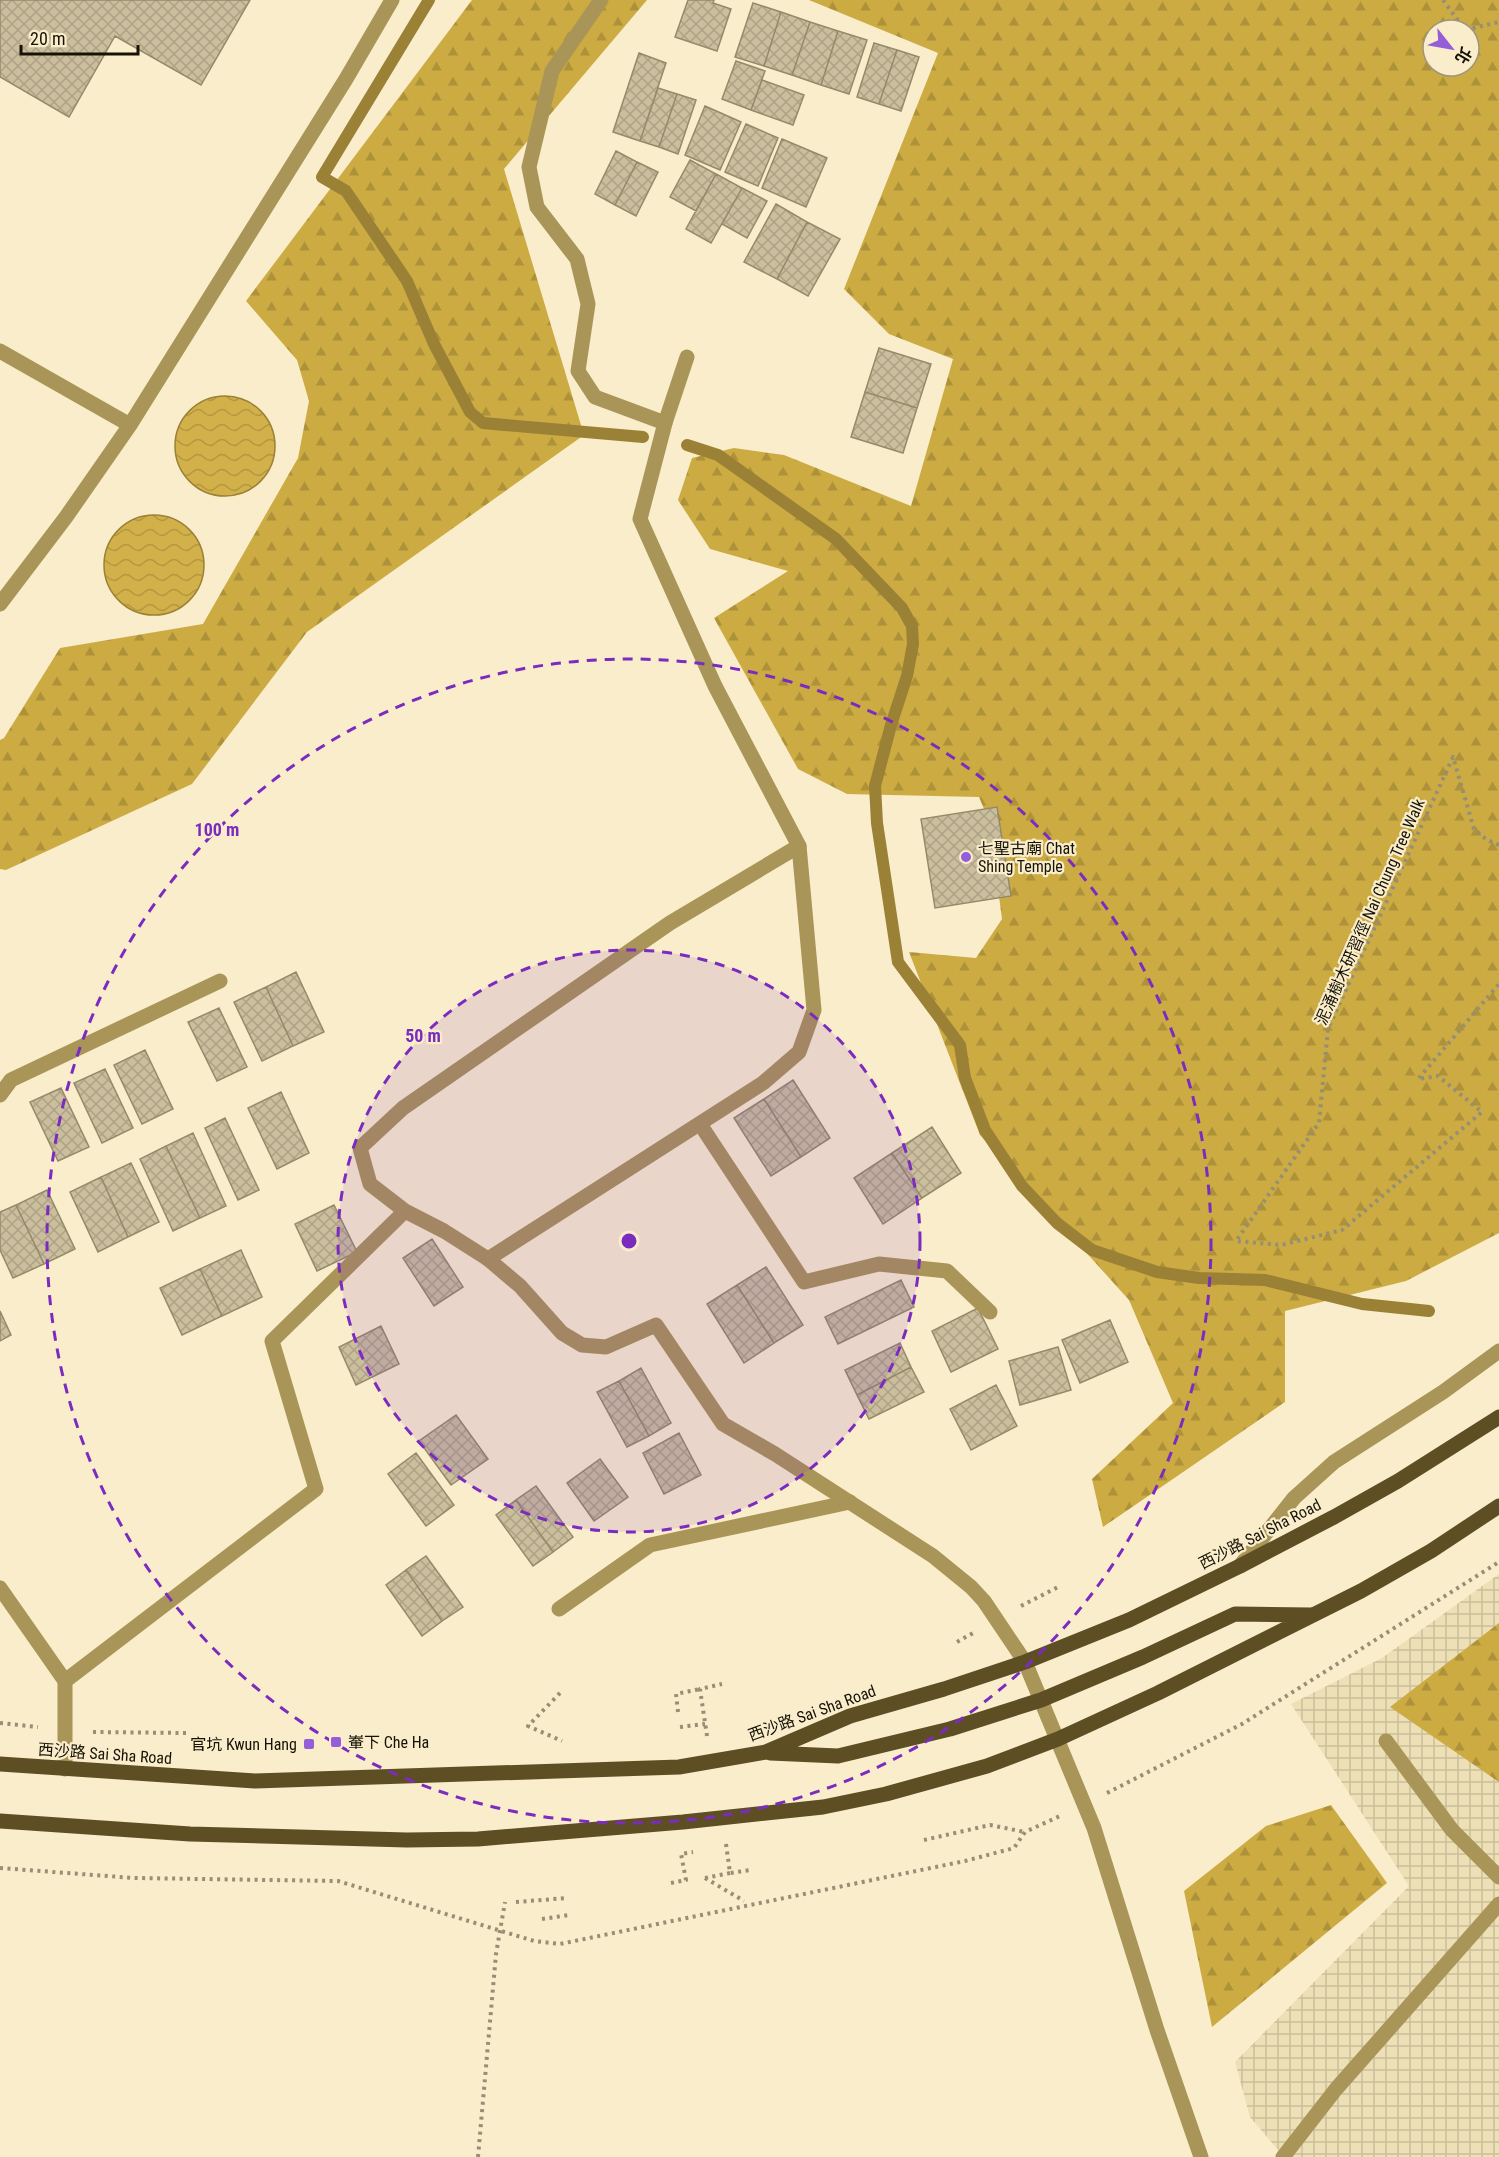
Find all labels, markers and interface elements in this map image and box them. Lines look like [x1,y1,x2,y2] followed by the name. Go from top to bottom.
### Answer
[21,18,138,56] scale bar
[1421,18,1481,78] north arrow
[30,28,65,49] text: 20 m
[1451,44,1476,67] text: 北
[1311,795,1429,1028] street label: 泥涌樹木研習徑 Nai Chung Tree Walk
[195,819,239,840] text: 100 m
[978,839,1075,876] place label: 七聖古廟 Chat Shing Temple
[959,850,973,864] marker: 七聖古廟 Chat Shing Temple
[405,1025,441,1046] text: 50 m
[619,1231,639,1251] centre of rings
[1196,1495,1324,1573] street label: 西沙路 Sai Sha Road
[746,1681,878,1745] street label: 西沙路 Sai Sha Road
[348,1733,429,1752] place label: 輋下 Che Ha
[190,1735,297,1754] place label: 官坑 Kwun Hang
[329,1735,343,1749] marker: 輋下 Che Ha
[302,1737,316,1751] marker: 官坑 Kwun Hang
[37,1740,173,1768] street label: 西沙路 Sai Sha Road

